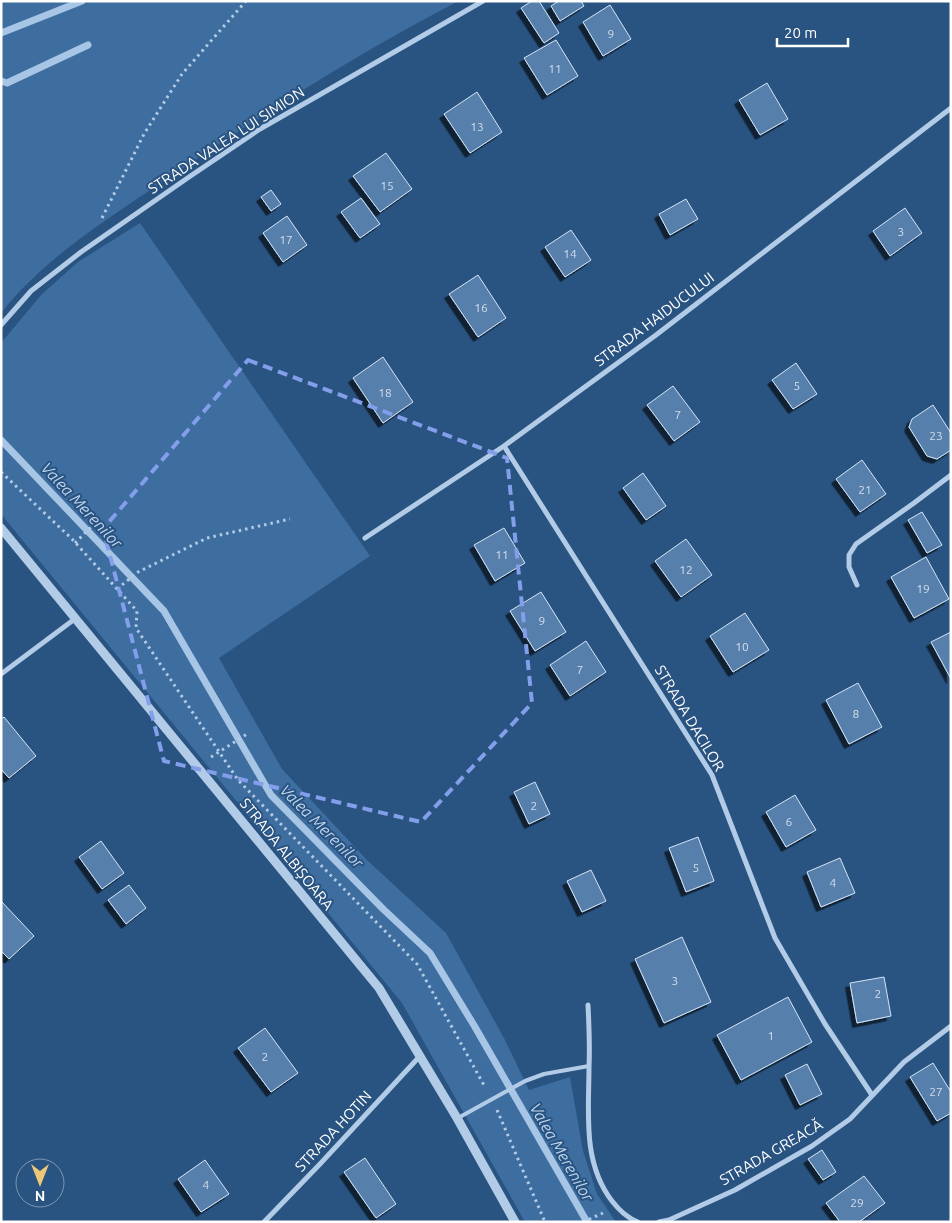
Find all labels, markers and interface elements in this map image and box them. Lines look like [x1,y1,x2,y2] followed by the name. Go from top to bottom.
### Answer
[777,15,848,47] scale bar
[784,24,817,41] text: 20 m
[608,27,614,40] house number: 9
[548,62,562,75] house number: 11
[145,83,307,197] street label: STRADA VALEA LUI SIMION
[470,120,484,133] house number: 13
[380,179,394,192] house number: 15
[898,225,904,238] house number: 3
[279,233,293,246] house number: 17
[563,247,577,260] house number: 14
[591,269,717,369] street label: STRADA HAIDUCULUI
[474,301,488,314] house number: 16
[794,379,800,392] house number: 5
[378,386,392,399] house number: 18
[675,408,681,421] house number: 7
[929,429,943,442] house number: 23
[38,458,127,552] water label: Valea Merenilor
[858,483,872,496] house number: 21
[495,548,509,561] house number: 11
[679,563,693,576] house number: 12
[916,582,930,595] house number: 19
[539,614,545,627] house number: 9
[735,640,749,653] house number: 10
[652,662,728,774] street label: STRADA DACILOR
[577,663,583,676] house number: 7
[853,707,860,720] house number: 8
[277,781,368,872] water label: Valea Merenilor
[237,795,337,913] street label: STRADA ALBIȘOARA
[531,799,537,812] house number: 2
[786,815,793,828] house number: 6
[693,861,699,874] house number: 5
[830,876,837,889] house number: 4
[672,974,678,987] house number: 3
[875,987,881,1000] house number: 2
[768,1029,774,1042] house number: 1
[262,1050,268,1063] house number: 2
[929,1085,943,1098] house number: 27
[291,1087,375,1175] street label: STRADA HOTIN
[527,1100,598,1205] water label: Valea Merenilor
[716,1115,826,1188] street label: STRADA GREACĂ
[15,1158,65,1208] north arrow
[203,1178,210,1191] house number: 4
[35,1188,45,1204] text: N
[850,1196,864,1209] house number: 29

